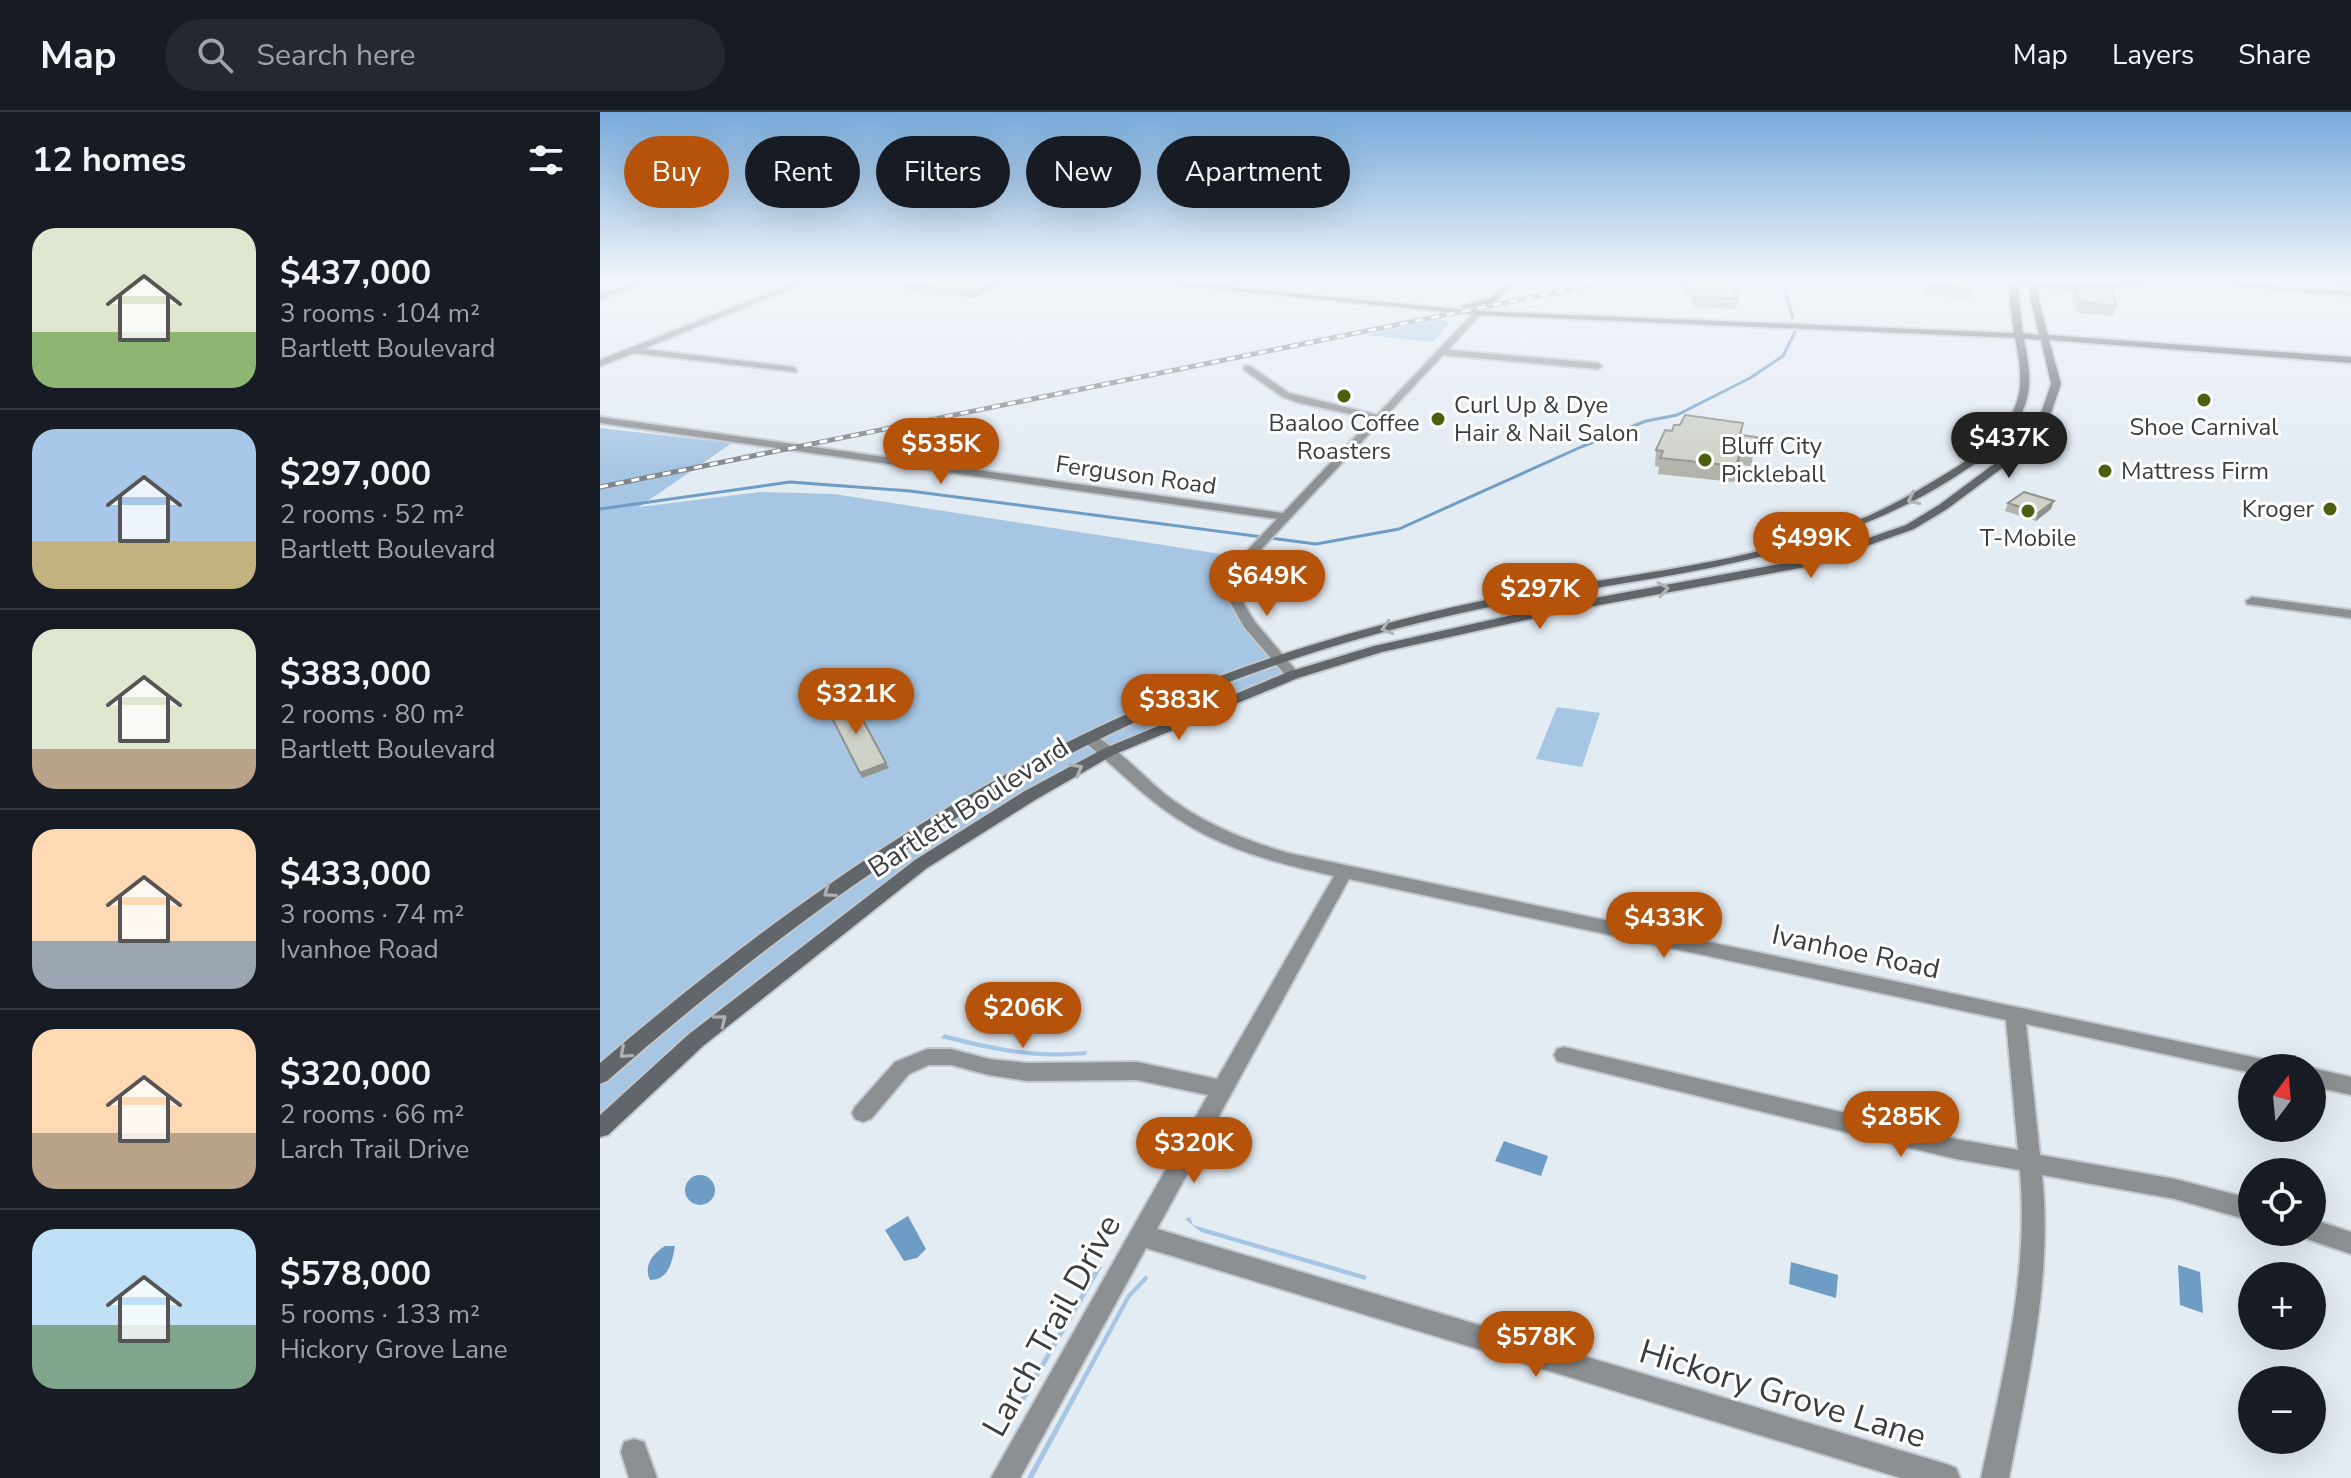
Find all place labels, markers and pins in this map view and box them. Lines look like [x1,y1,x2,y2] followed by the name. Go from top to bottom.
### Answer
[1335,387,1353,405] marker: Baaloo Coffee Roasters
[1454,389,1639,449] place label: Curl Up & Dye Hair & Nail Salon
[2195,391,2213,409] marker: Shoe Carnival
[1269,407,1419,467] place label: Baaloo Coffee Roasters
[1429,410,1447,428] marker: Curl Up & Dye Hair & Nail Salon
[2130,411,2278,443] place label: Shoe Carnival
[1953,412,2065,480] pin: $437K
[885,418,997,486] pin: $535K
[1721,430,1826,490] place label: Bluff City Pickleball
[1696,451,1714,469] marker: Bluff City Pickleball
[2121,455,2269,487] place label: Mattress Firm
[2096,462,2114,480] marker: Mattress Firm
[2242,493,2314,525] place label: Kroger
[2321,500,2339,518] marker: Kroger
[2019,502,2037,520] marker: T-Mobile
[1755,512,1867,580] pin: $499K
[1980,522,2076,554] place label: T-Mobile
[1211,550,1323,618] pin: $649K
[1484,563,1596,631] pin: $297K
[800,668,912,736] pin: $321K
[1123,674,1235,742] pin: $383K
[1608,892,1720,960] pin: $433K
[967,982,1079,1050] pin: $206K
[1845,1091,1957,1159] pin: $285K
[1138,1117,1250,1185] pin: $320K
[1480,1311,1592,1379] pin: $578K

